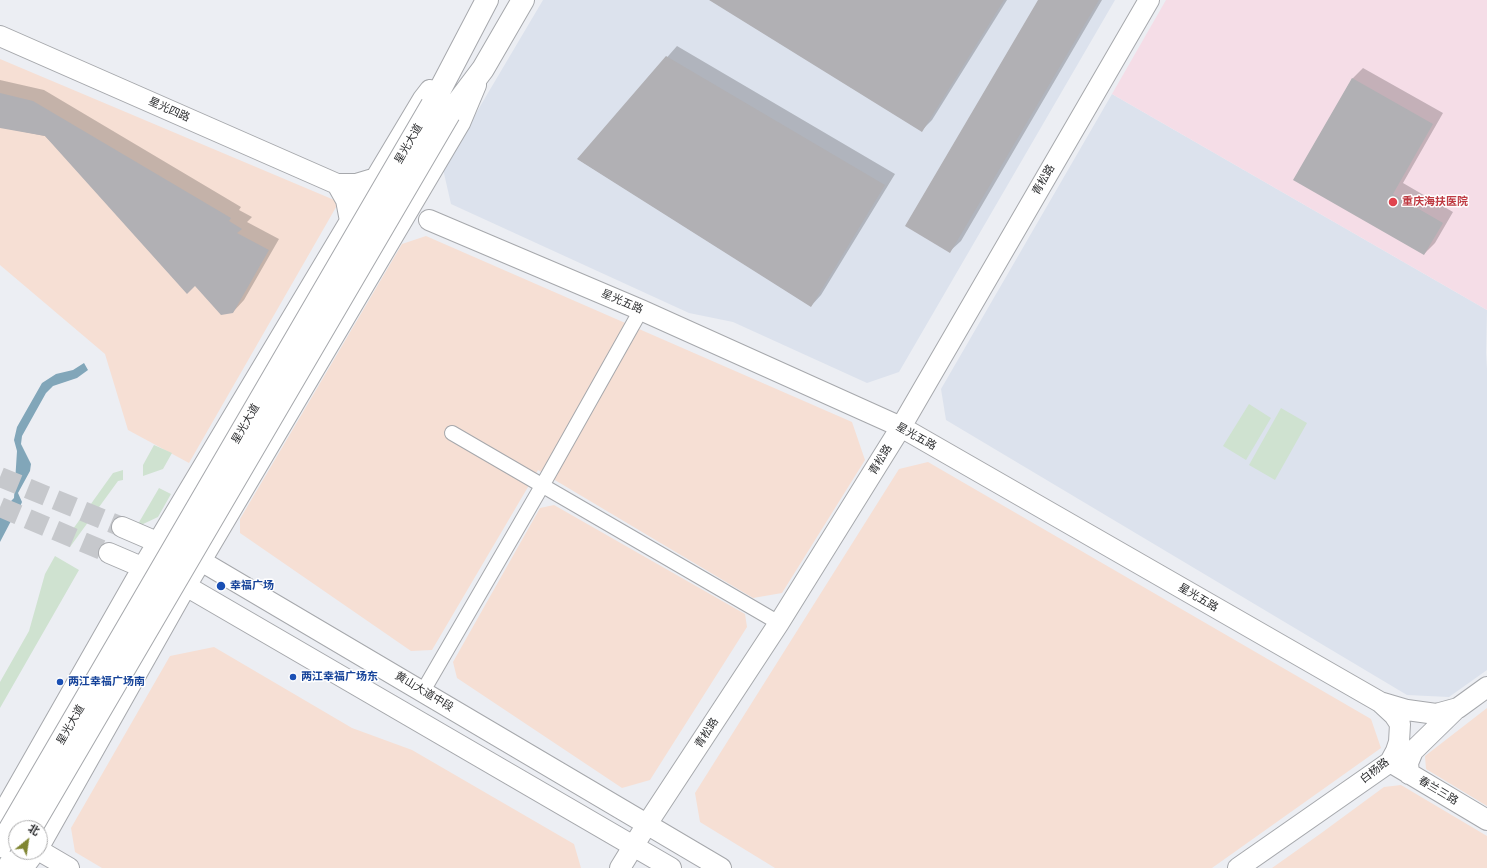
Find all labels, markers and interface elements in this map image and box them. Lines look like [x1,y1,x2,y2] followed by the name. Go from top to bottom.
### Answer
[146,95,192,125] street label: 星光四路
[392,122,426,166] street label: 星光大道
[1030,162,1058,198] street label: 青松路
[1402,195,1468,209] place label: 重庆海扶医院
[1387,196,1399,208] marker: 重庆海扶医院
[599,287,645,317] street label: 星光五路
[229,402,263,446] street label: 星光大道
[894,421,938,453] street label: 星光五路
[867,443,895,477] street label: 青松路
[230,579,274,593] place label: 幸福广场
[215,580,227,592] marker: 幸福广场
[1176,581,1220,615] street label: 星光五路
[392,669,456,715] street label: 黄山大道中段
[301,670,378,684] place label: 两江幸福广场东
[288,672,298,682] marker: 两江幸福广场东
[68,675,145,689] place label: 两江幸福广场南
[55,677,65,687] marker: 两江幸福广场南
[54,703,88,747] street label: 星光大道
[692,716,722,750] street label: 青松路
[1358,756,1392,786] street label: 白杨路
[1416,774,1460,808] street label: 春兰三路
[8,820,48,860] north arrow
[26,822,42,838] text: 北

